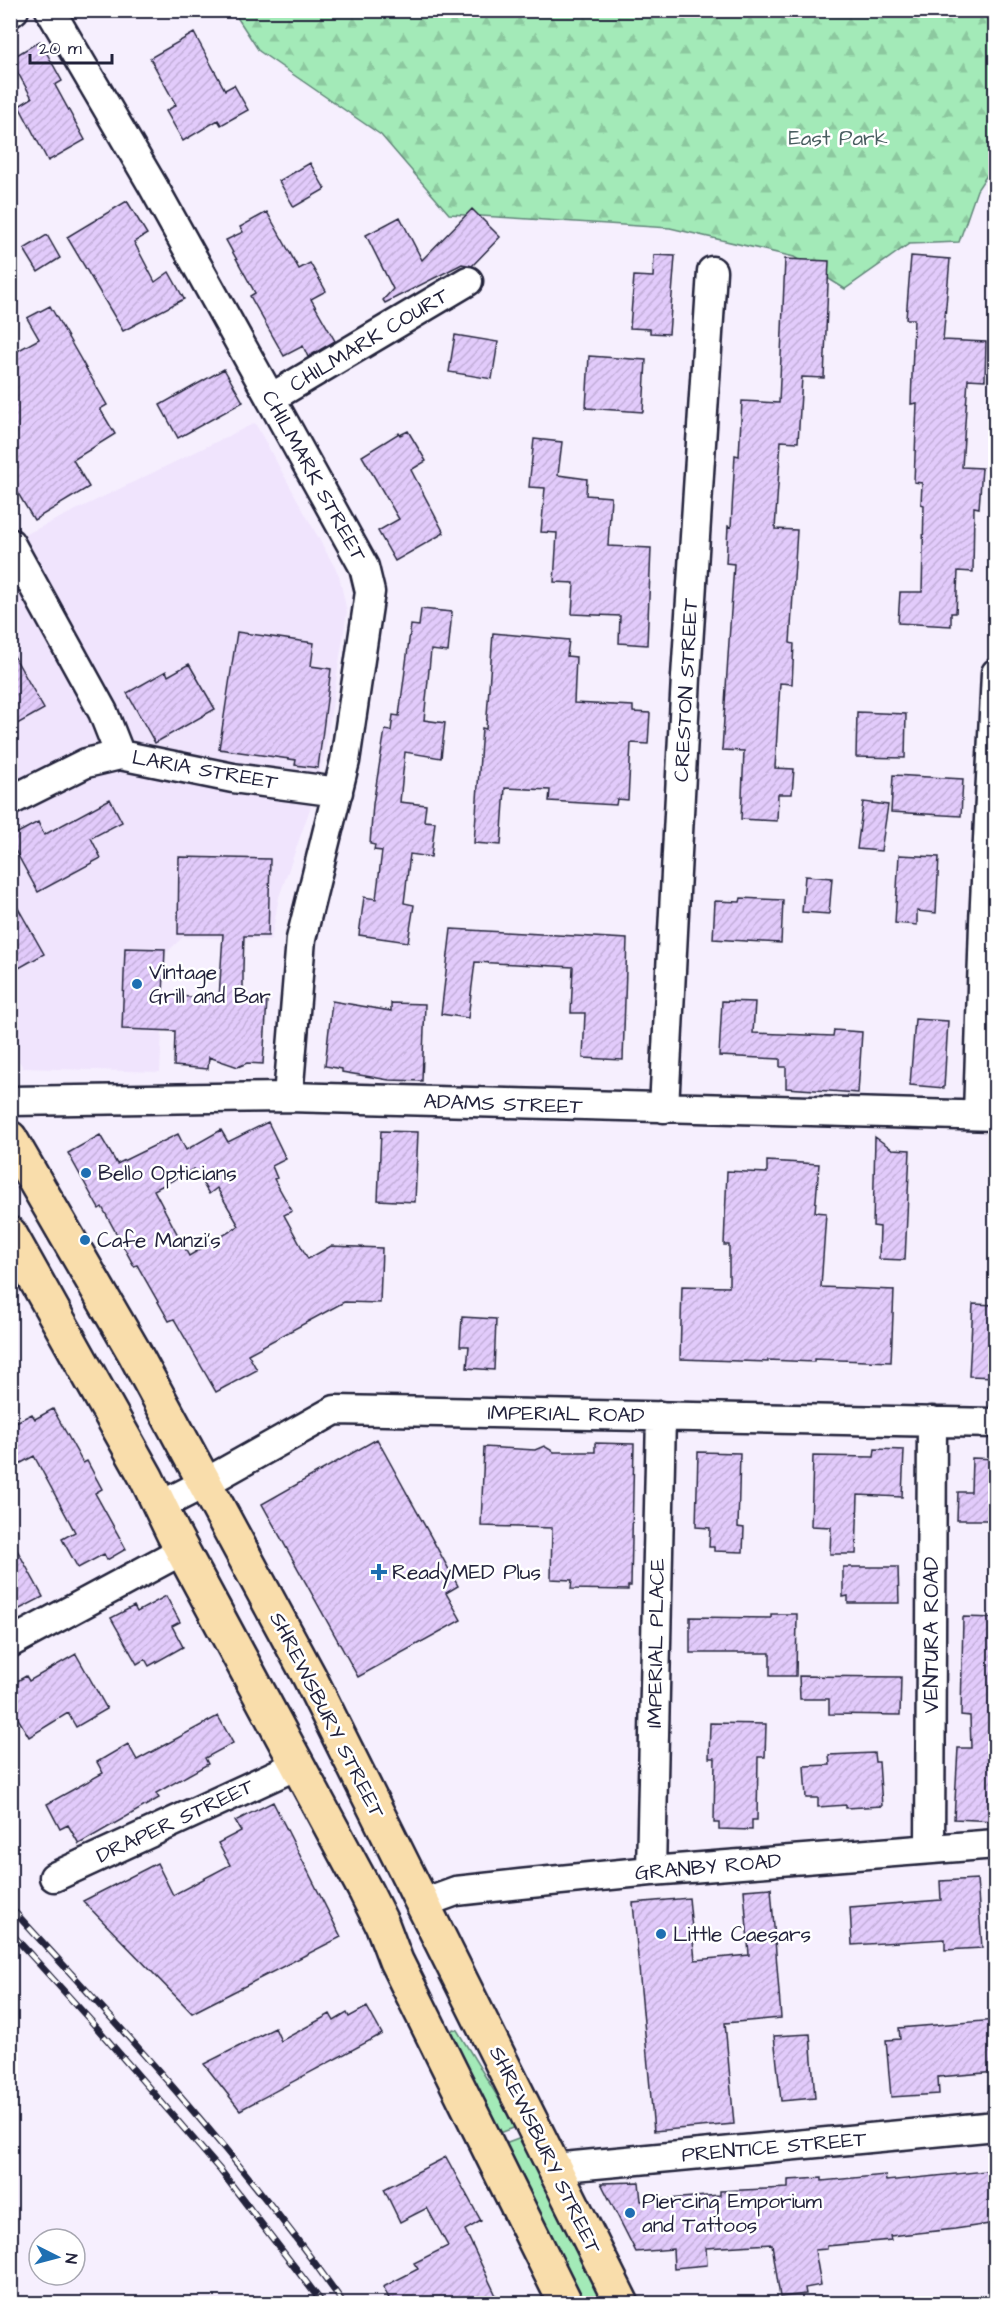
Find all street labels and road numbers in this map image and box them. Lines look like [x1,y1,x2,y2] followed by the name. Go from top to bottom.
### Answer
[284,280,455,399] street label: CHILMARK COURT
[255,385,374,568] street label: CHILMARK STREET
[667,596,705,783] street label: CRESTON STREET
[130,743,281,797] street label: LARIA STREET
[423,1087,584,1121] street label: ADAMS STREET
[487,1398,645,1430] street label: IMPERIAL ROAD
[917,1556,946,1713] street label: VENTURA ROAD
[640,1557,672,1728] street label: IMPERIAL PLACE
[262,1607,392,1824] street label: SHREWSBURY STREET
[92,1771,259,1870] street label: DRAPER STREET
[634,1846,783,1888] street label: GRANBY ROAD
[482,2041,608,2259] street label: SHREWSBURY STREET
[680,2124,869,2170] street label: PRENTICE STREET

